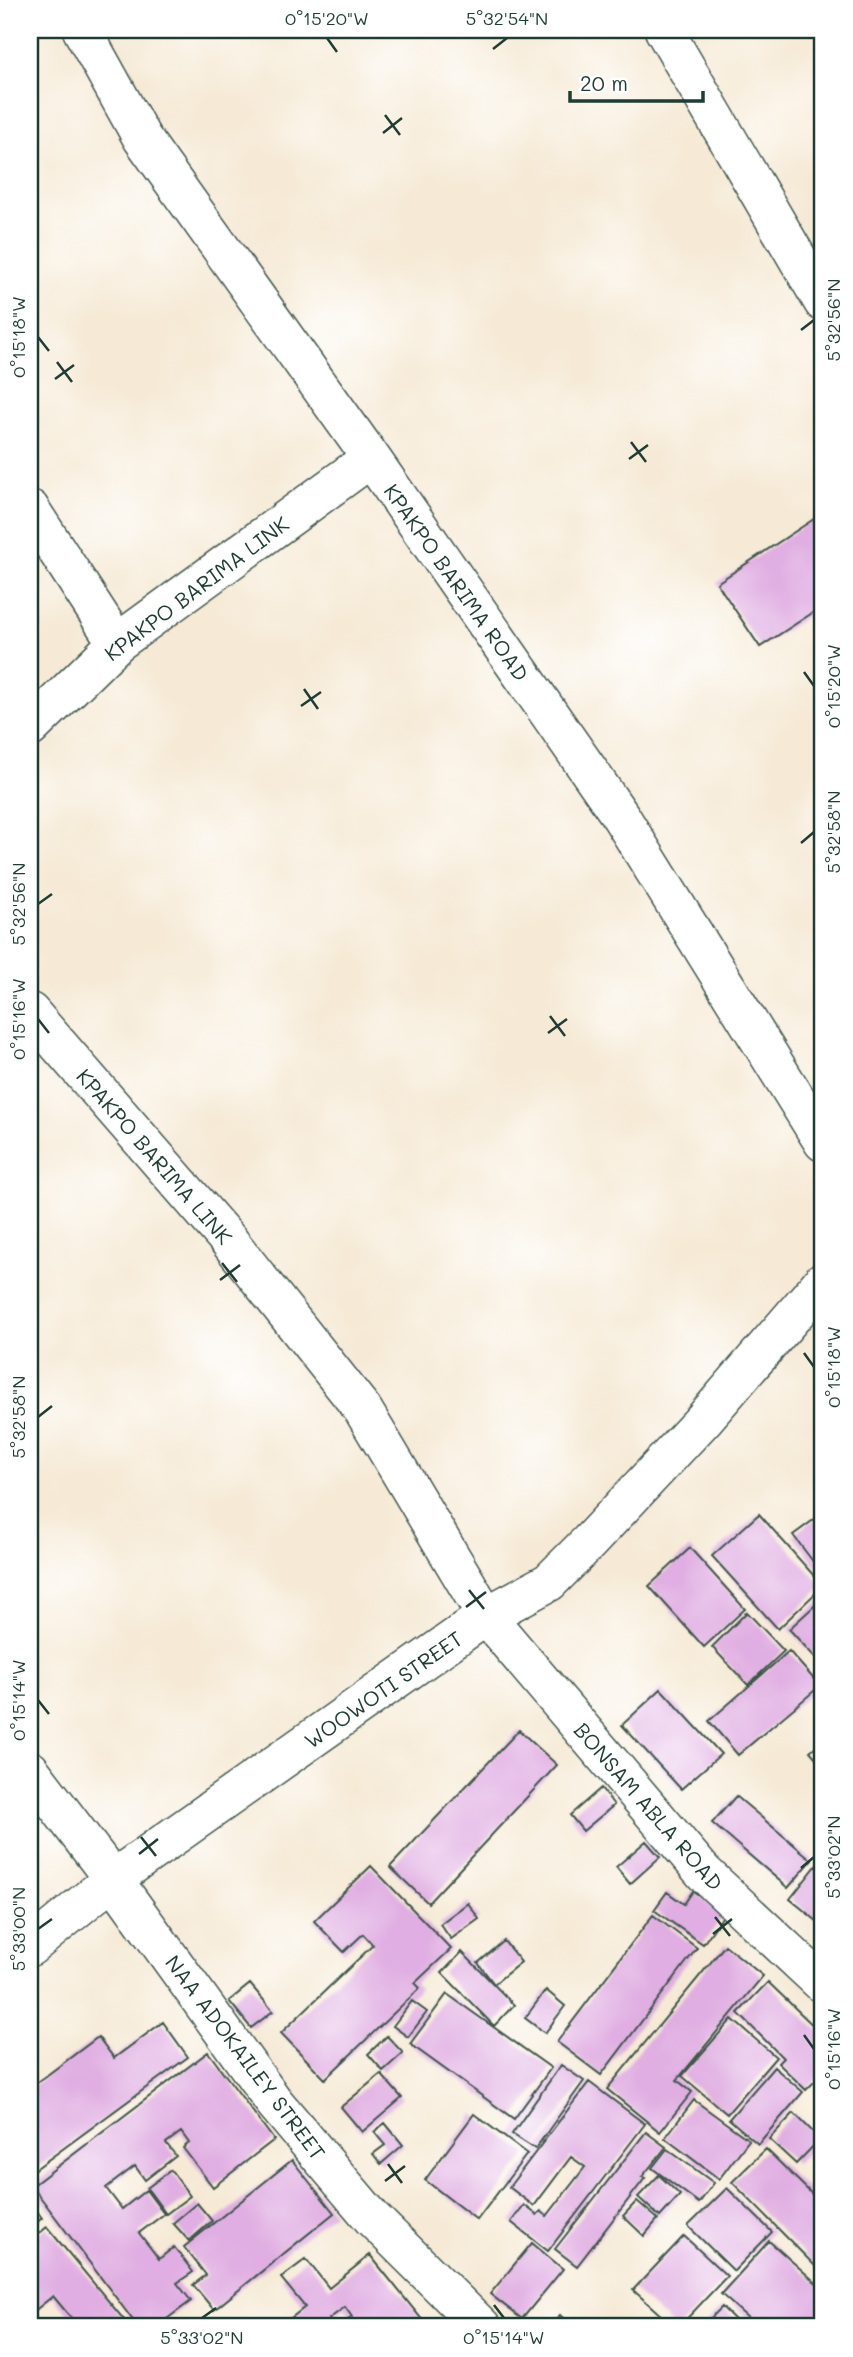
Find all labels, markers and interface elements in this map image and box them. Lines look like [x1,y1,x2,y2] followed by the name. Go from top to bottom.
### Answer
[285,6,369,30] text: 0°15'20"W
[466,6,548,30] text: 5°32'54"N
[570,60,702,104] scale bar
[580,69,628,96] text: 20 m
[821,279,845,361] text: 5°32'56"N
[6,296,30,378] text: 0°15'18"W
[379,478,535,686] street label: KPAKPO BARIMA ROAD
[98,510,294,666] street label: KPAKPO BARIMA LINK
[821,644,845,728] text: 0°15'20"W
[821,791,845,874] text: 5°32'58"N
[6,863,30,945] text: 5°32'56"N
[6,978,30,1060] text: 0°15'16"W
[71,1063,239,1250] street label: KPAKPO BARIMA LINK
[821,1326,845,1408] text: 0°15'18"W
[6,1376,30,1459] text: 5°32'58"N
[299,1624,467,1754] street label: WOOWOTI STREET
[6,1659,30,1741] text: 0°15'14"W
[569,1716,729,1896] street label: BONSAM ABLA ROAD
[821,1815,845,1899] text: 5°33'02"N
[6,1887,30,1971] text: 5°33'00"N
[160,1949,332,2165] street label: NAA ADOKAILEY STREET
[821,2008,845,2090] text: 0°15'16"W
[160,2325,244,2349] text: 5°33'02"N
[463,2325,545,2349] text: 0°15'14"W

